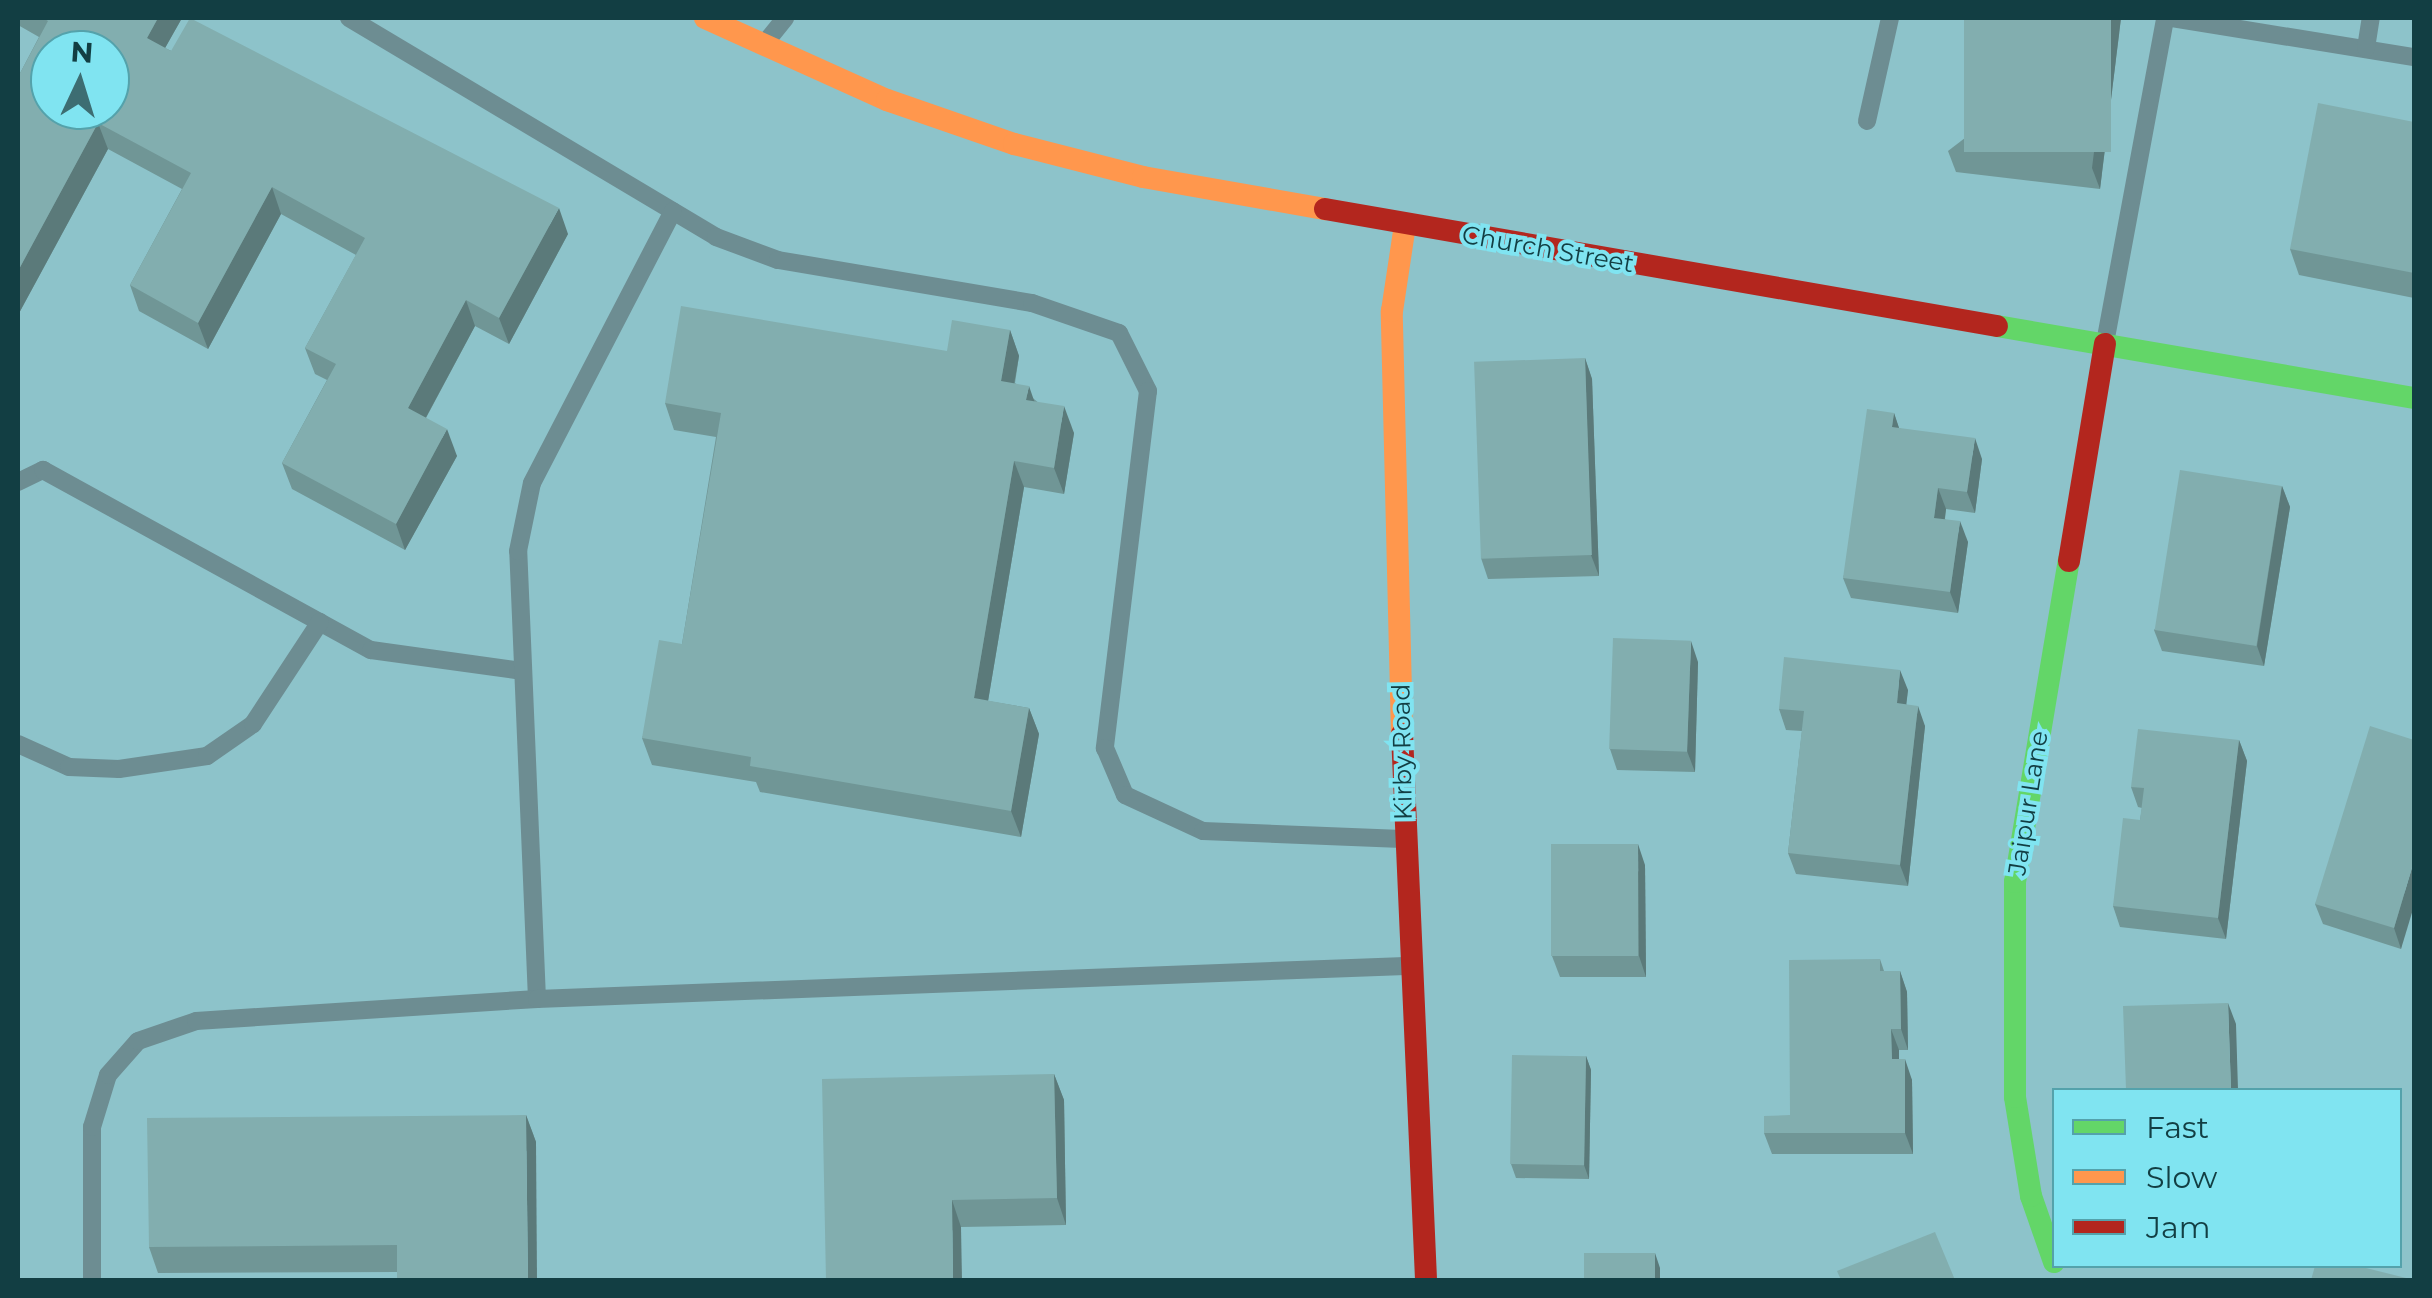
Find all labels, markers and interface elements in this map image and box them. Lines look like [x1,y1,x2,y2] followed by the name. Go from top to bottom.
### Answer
[30,30,130,130] north arrow
[69,34,94,70] text: N
[1460,219,1636,279] street label: Church Street
[1386,684,1418,820] street label: Kirby Road
[2002,729,2054,877] street label: Jaipur Lane
[2052,1088,2402,1268] legend
[2146,1109,2209,1146] text: Fast
[2146,1159,2217,1196] text: Slow
[2146,1209,2211,1246] text: Jam

